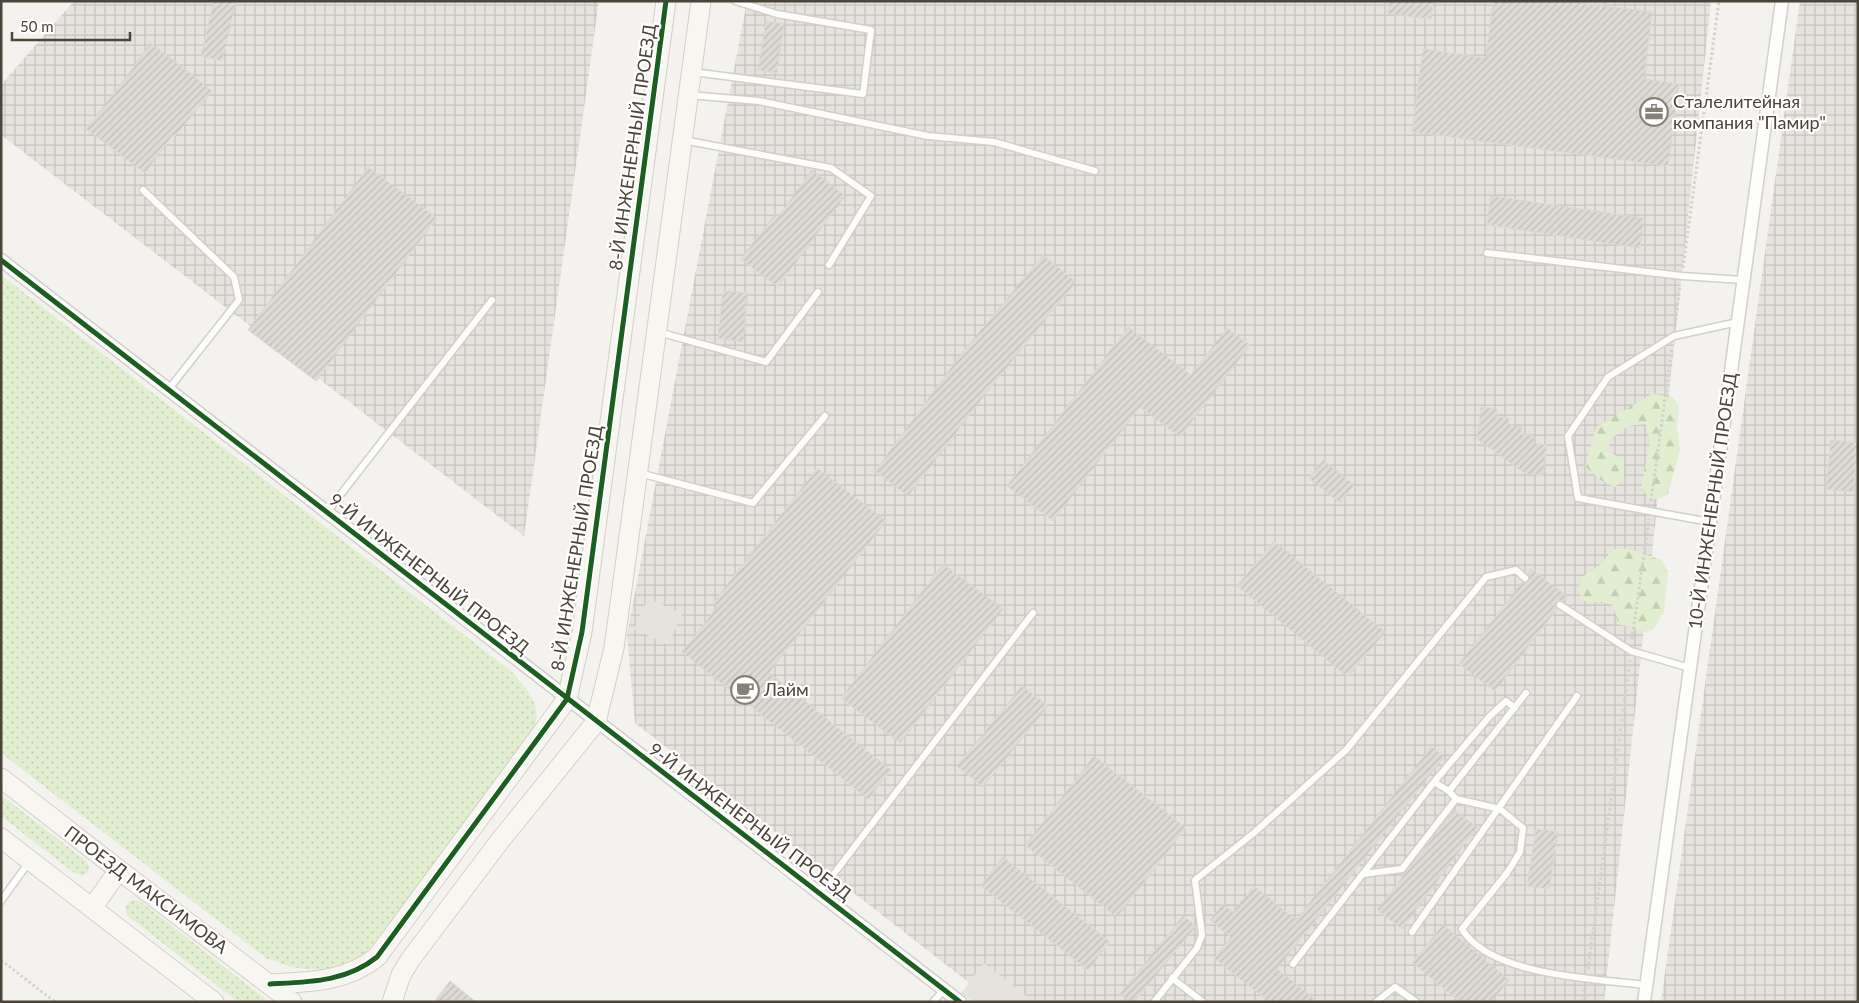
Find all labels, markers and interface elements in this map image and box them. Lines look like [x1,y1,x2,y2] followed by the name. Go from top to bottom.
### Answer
[12,10,130,42] scale bar
[20,17,54,35] text: 50 m
[604,22,660,271] street label: 8-Й ИНЖЕНЕРНЫЙ ПРОЕЗД
[1673,90,1826,133] place label: Сталелитейная компания "Памир"
[1639,97,1669,127] office icon: Сталелитейная компания "Памир"
[1683,371,1741,631] street label: 10-Й ИНЖЕНЕРНЫЙ ПРОЕЗД
[546,423,606,672] street label: 8-Й ИНЖЕНЕРНЫЙ ПРОЕЗД
[325,488,534,658] street label: 9-Й ИНЖЕНЕРНЫЙ ПРОЕЗД
[730,675,760,705] cafe icon: Лайм
[763,678,809,700] place label: Лайм
[645,738,856,905] street label: 9-Й ИНЖЕНЕРНЫЙ ПРОЕЗД
[61,821,233,958] street label: ПРОЕЗД МАКСИМОВА

